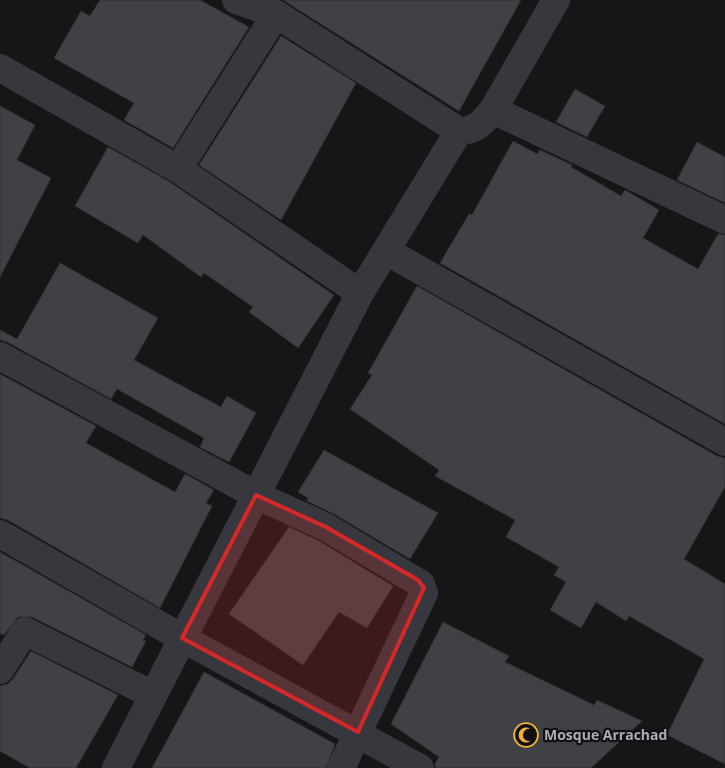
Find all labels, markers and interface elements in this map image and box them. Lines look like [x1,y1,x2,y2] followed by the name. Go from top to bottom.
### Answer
[513,722,539,748] mosque icon: Mosque Arrachad
[544,725,667,744] place label: Mosque Arrachad

